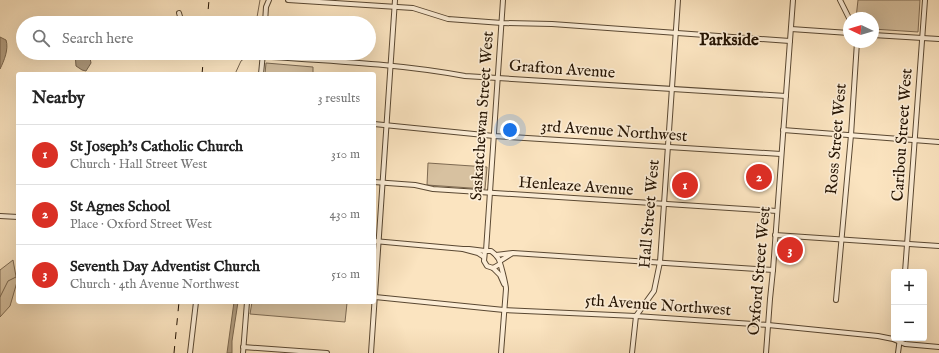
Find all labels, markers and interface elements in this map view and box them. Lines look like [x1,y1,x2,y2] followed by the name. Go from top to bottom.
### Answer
[843,12,879,48] north arrow
[16,16,376,60] search box
[30,27,52,49] icon: search
[62,29,133,48] text: Search here
[467,30,499,201] street label: Saskatchewan Street West
[699,30,759,51] district label: Parkside
[508,56,616,84] street label: Grafton Avenue
[888,67,918,202] street label: Caribou Street West
[822,82,852,195] street label: Ross Street West
[32,88,85,109] text: Nearby
[318,90,360,107] text: 3 results
[540,117,688,147] street label: 3rd Avenue Northwest
[500,120,520,140] your location
[70,137,243,156] text: St Joseph's Catholic Church
[43,146,47,163] text: 1
[331,146,360,163] text: 310 m
[70,156,207,173] text: Church · Hall Street West
[635,158,665,269] street label: Hall Street West
[746,162,772,192] pin: 2
[672,170,698,200] pin: 1
[518,173,634,201] street label: Henleaze Avenue
[70,197,170,216] text: St Agnes School
[744,205,776,336] street label: Oxford Street West
[42,206,48,223] text: 2
[330,206,360,223] text: 430 m
[70,216,212,233] text: Place · Oxford Street West
[777,235,803,265] pin: 3
[70,257,260,276] text: Seventh Day Adventist Church
[43,266,47,283] text: 3
[331,266,360,283] text: 510 m
[891,269,927,341] map controls
[891,269,927,305] button: +
[70,276,239,293] text: Church · 4th Avenue Northwest
[584,291,732,321] street label: 5th Avenue Northwest
[891,305,927,341] button: −

